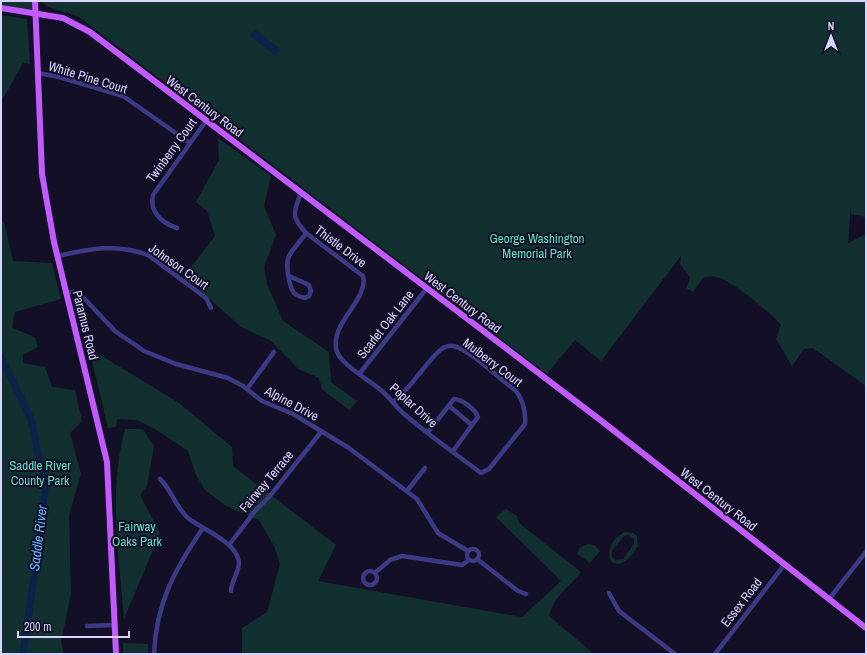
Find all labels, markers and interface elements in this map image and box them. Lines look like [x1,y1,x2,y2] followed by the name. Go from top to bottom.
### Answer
[811,16,851,56] north arrow
[828,19,834,33] text: N
[46,57,129,98] street label: White Pine Court
[163,72,247,141] street label: West Century Road
[142,115,201,186] street label: Twinberry Court
[311,221,370,271] street label: Thistle Drive
[489,230,585,262] park label: George Washington Memorial Park
[145,240,212,293] street label: Johnson Court
[421,268,505,337] street label: West Century Road
[353,287,417,362] street label: Scarlet Oak Lane
[69,289,102,362] street label: Paramus Road
[459,334,526,390] street label: Mulberry Court
[386,379,441,432] street label: Poplar Drive
[261,382,322,425] street label: Alpine Drive
[236,447,297,516] street label: Fairway Terrace
[9,457,71,489] park label: Saddle River County Park
[677,464,761,535] street label: West Century Road
[25,503,51,572] water label: Saddle River
[112,518,163,550] park label: Fairway Oaks Park
[717,574,766,630] street label: Essex Road
[18,613,129,639] scale bar
[24,619,51,635] text: 200 m

